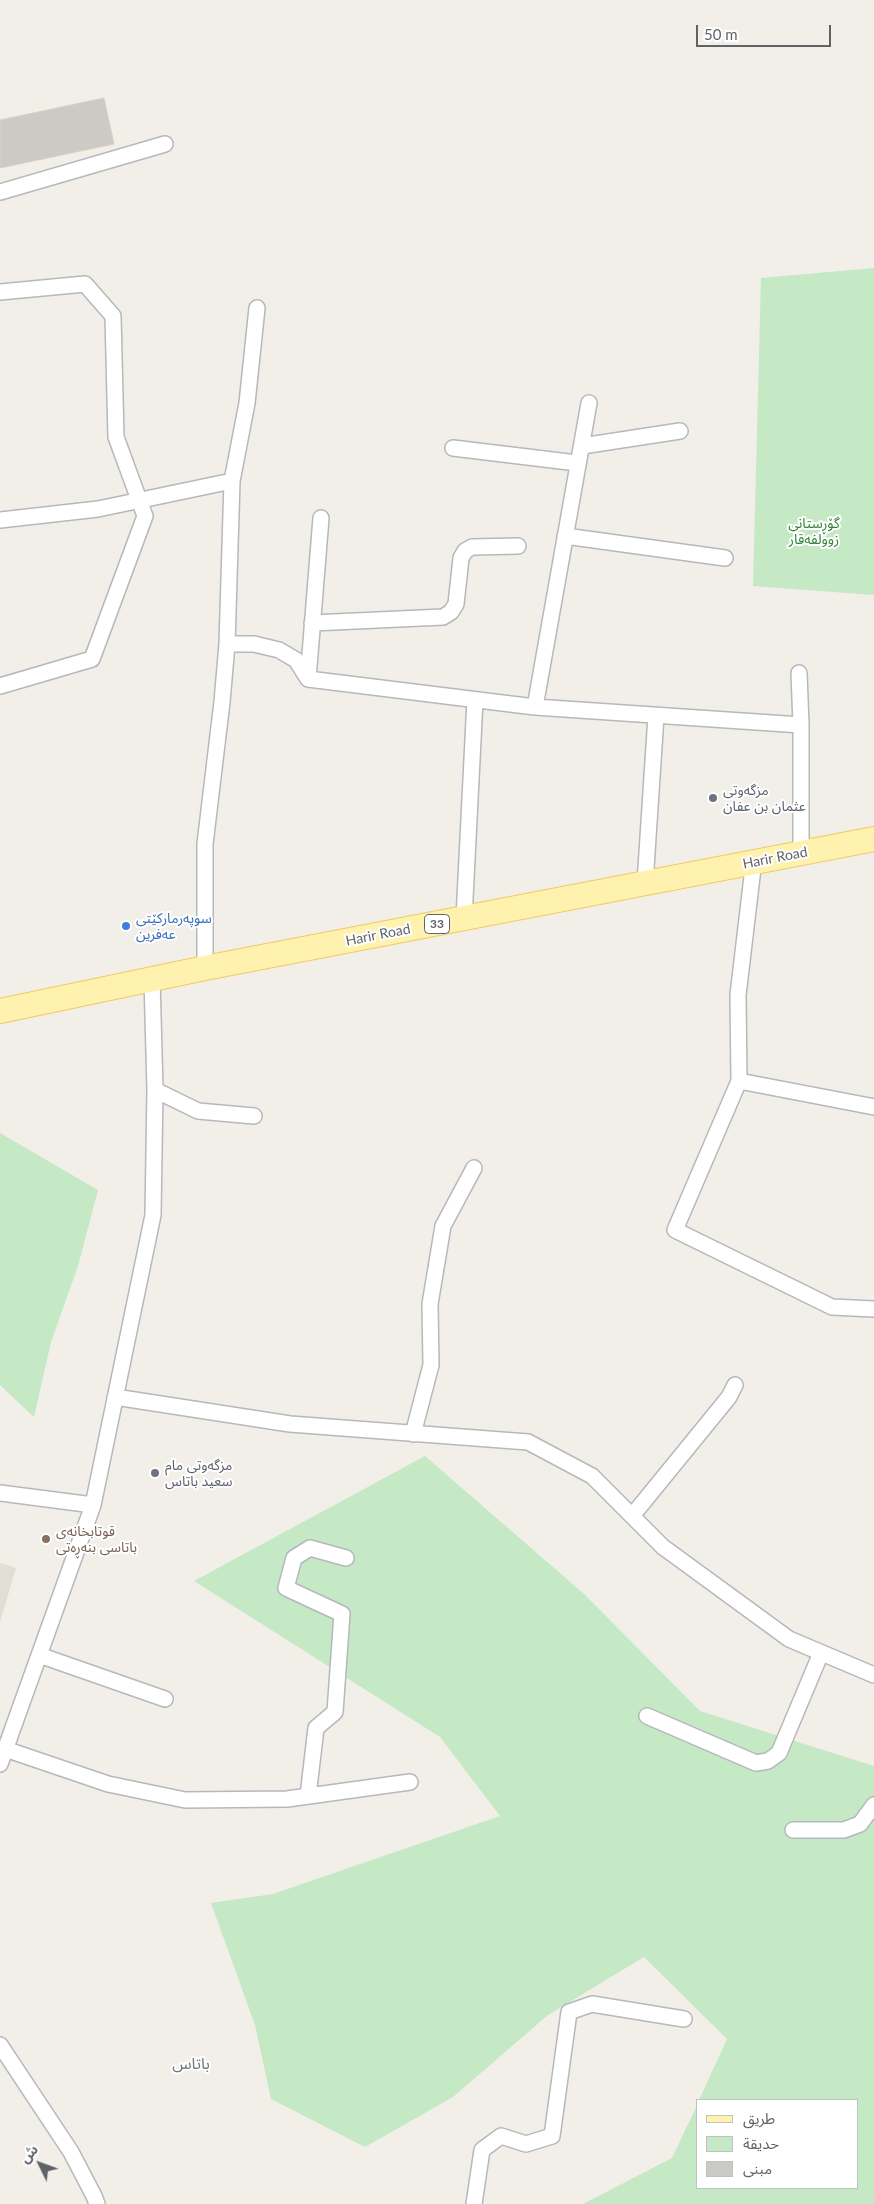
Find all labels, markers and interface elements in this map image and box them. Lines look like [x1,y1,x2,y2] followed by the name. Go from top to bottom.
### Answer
[699,15,834,47] scale bar
[704,25,738,43] text: 50 m
[788,515,840,548] park label: گۆڕستانی زوولفەقار
[723,782,806,814] place label: مزگەوتی عثمان بن عفان
[707,792,719,804] marker: مزگەوتی عثمان بن عفان
[741,843,809,873] street label: Harir Road
[136,910,212,942] place label: سوپەرمارکێتی عەفرین
[424,914,450,934] road number: 33
[120,920,132,932] marker: سوپەرمارکێتی عەفرین
[344,920,412,950] street label: Harir Road
[165,1457,233,1490] place label: مزگەوتی مام سعید باتاس
[149,1467,161,1479] marker: مزگەوتی مام سعید باتاس
[56,1523,137,1555] place label: قوتابخانەی باتاسی بنەڕەتی
[40,1533,52,1545] marker: قوتابخانەی باتاسی بنەڕەتی
[172,2054,210,2074] district label: باتاس
[696,2099,859,2189] legend
[743,2109,775,2127] text: طريق
[743,2134,779,2152] text: حديقة
[15,2139,65,2189] north arrow
[16,2141,41,2166] text: ش
[743,2159,772,2177] text: مبنى

